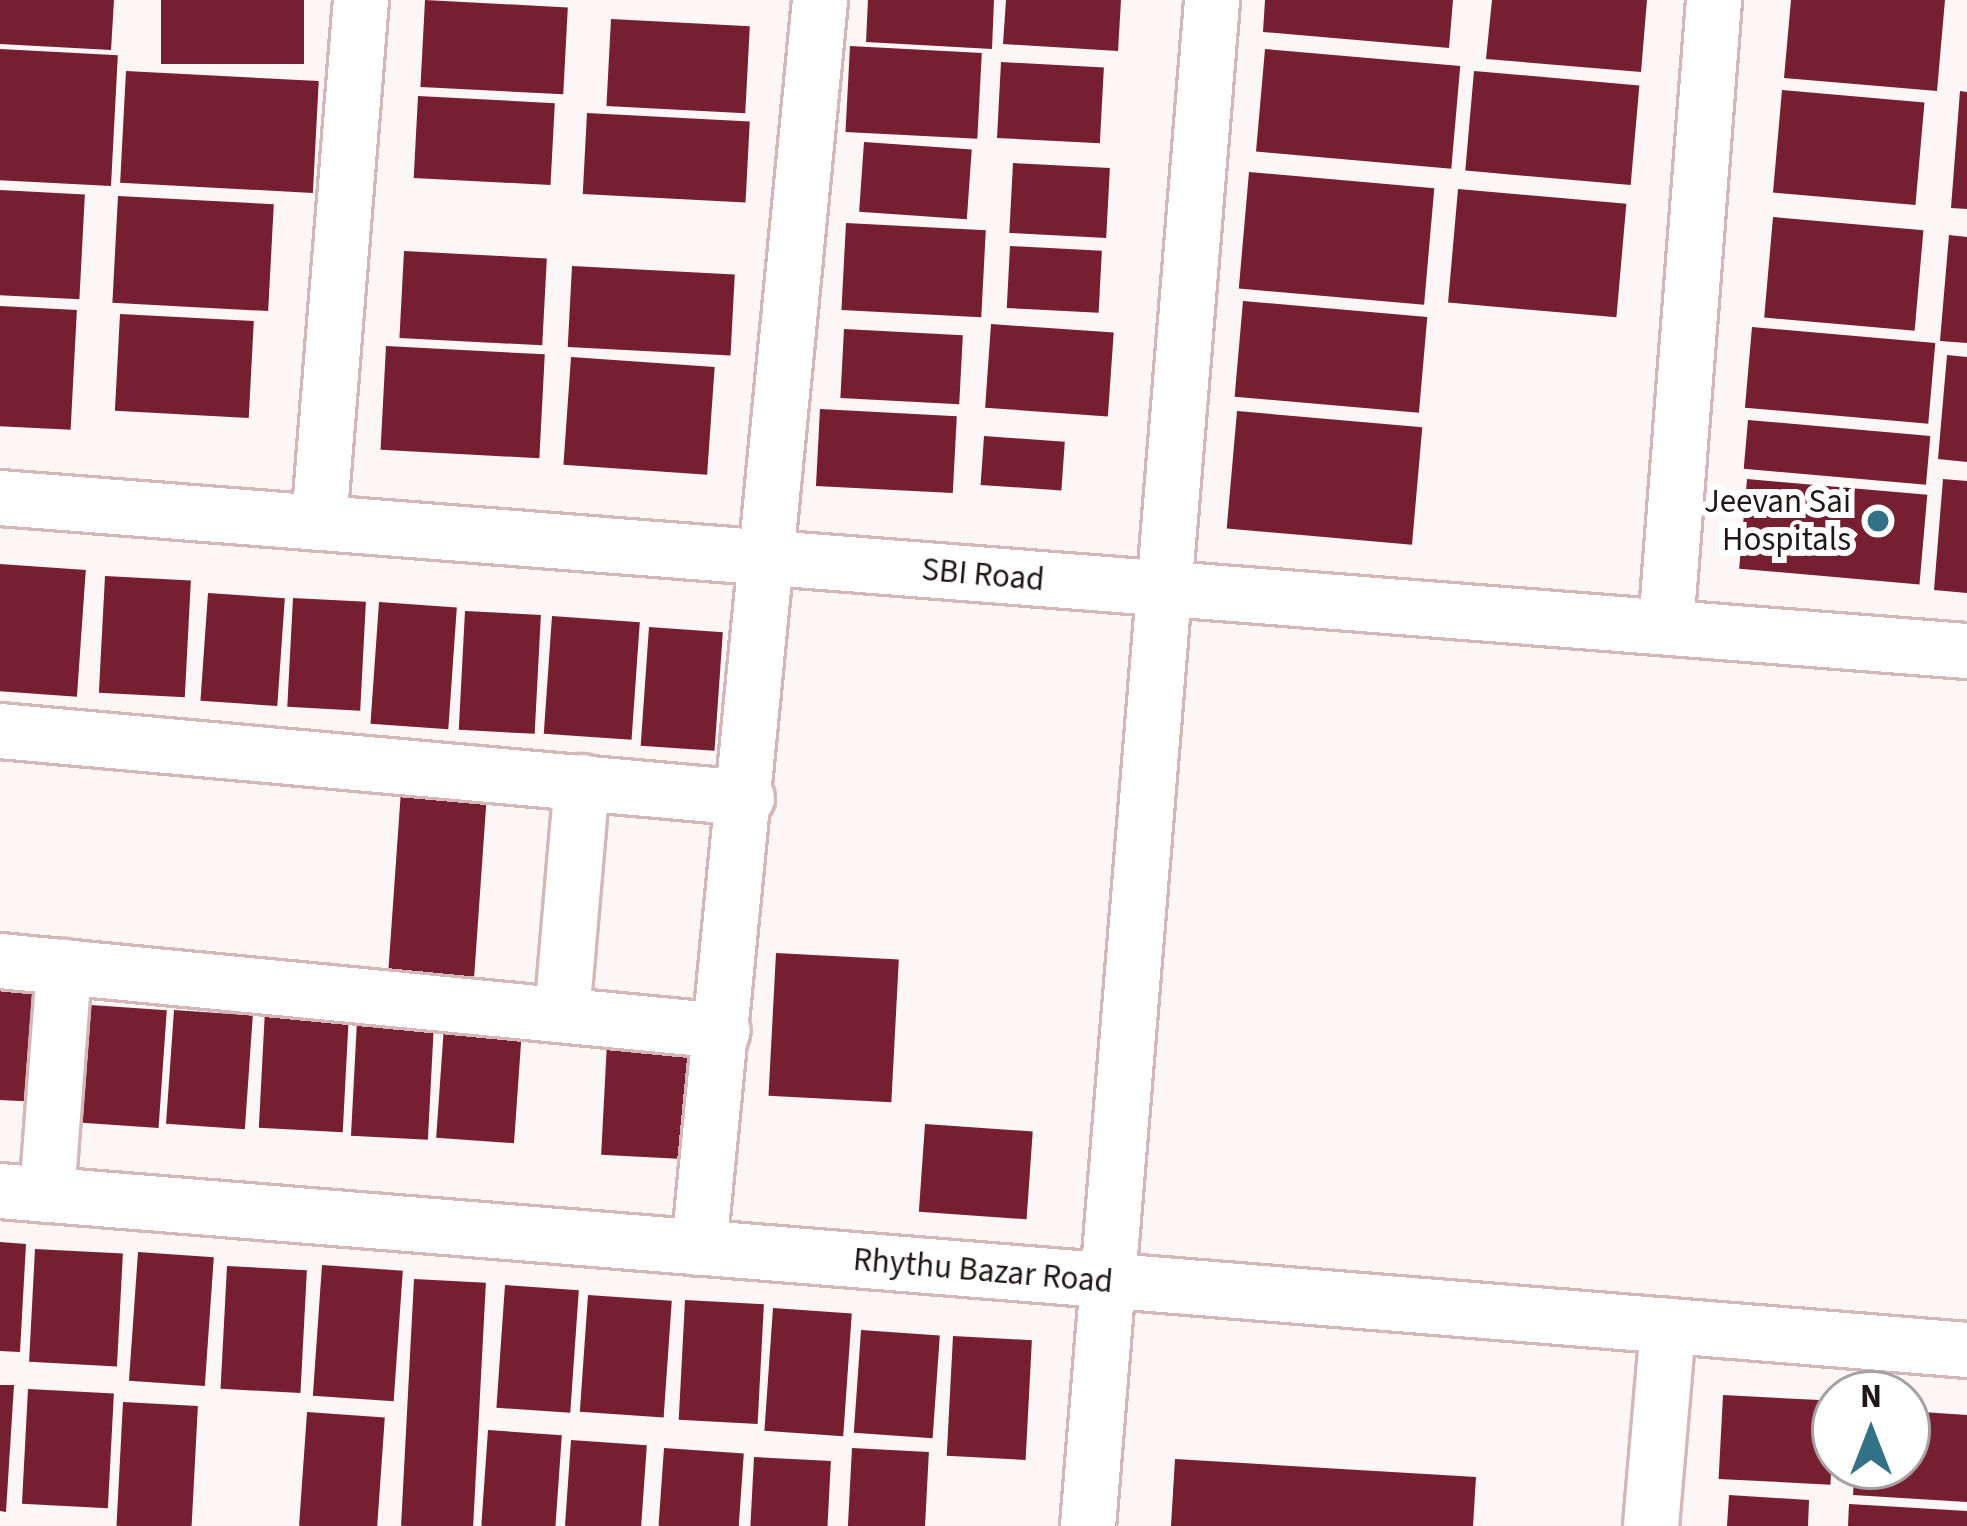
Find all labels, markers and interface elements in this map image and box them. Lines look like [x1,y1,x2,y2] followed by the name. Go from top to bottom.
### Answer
[1704,482,1851,560] place label: Jeevan Sai Hospitals
[1862,505,1894,537] marker: Jeevan Sai Hospitals
[920,550,1046,600] street label: SBI Road
[851,1240,1115,1302] street label: Rhythu Bazar Road
[1811,1370,1931,1490] north arrow
[1860,1373,1882,1420] text: N

